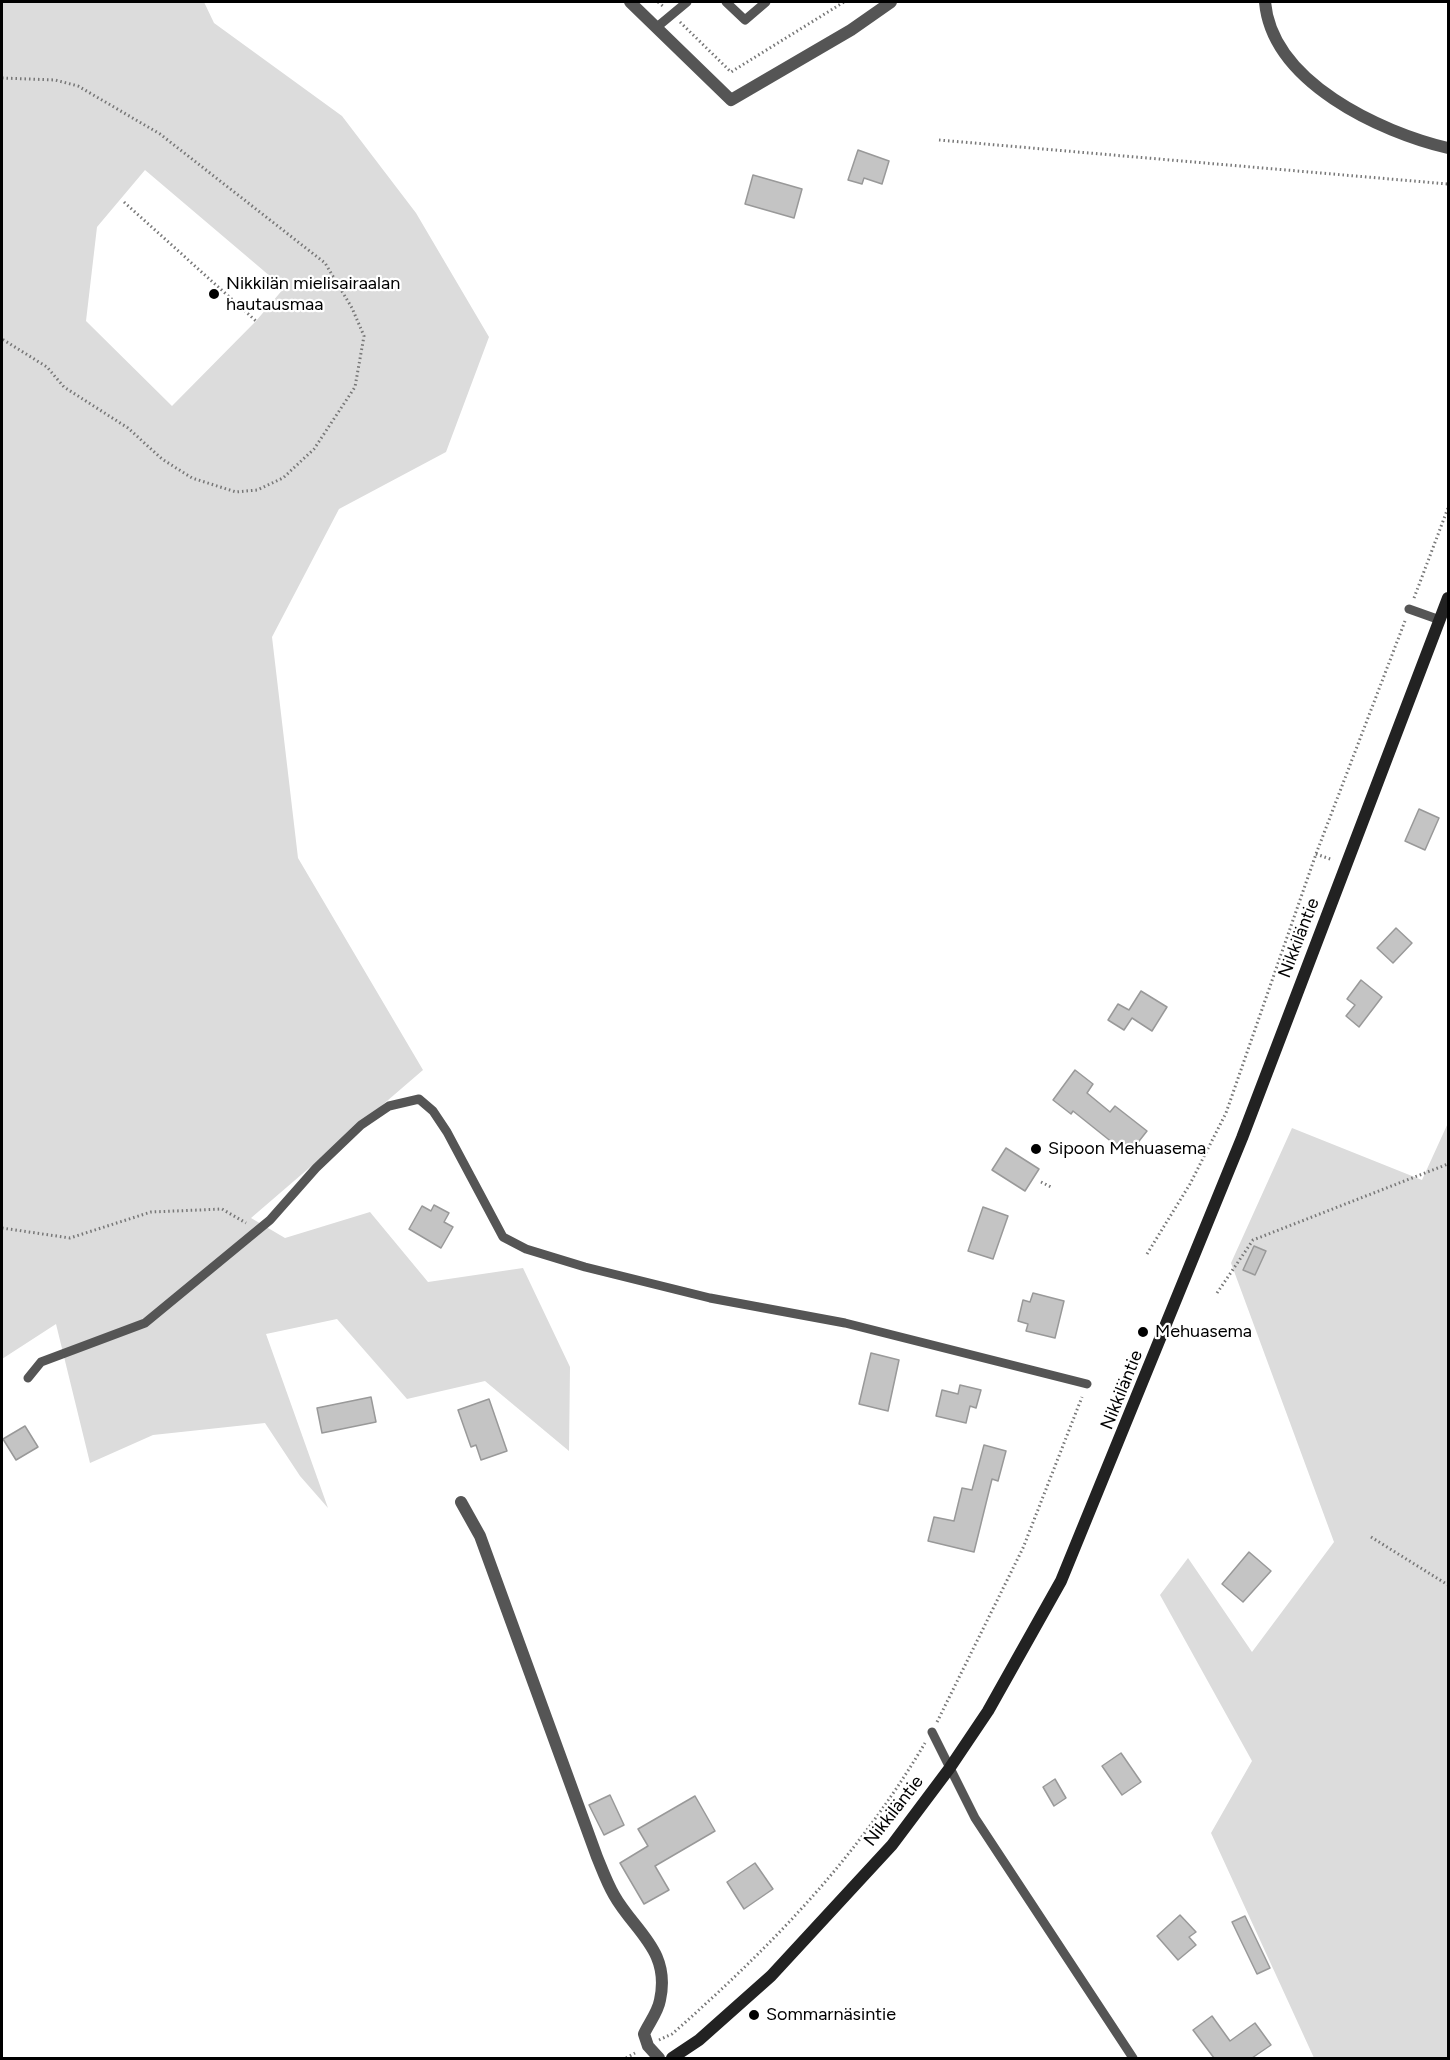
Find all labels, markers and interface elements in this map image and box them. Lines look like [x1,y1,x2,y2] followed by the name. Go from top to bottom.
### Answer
[226,273,400,316] place label: Nikkilän mielisairaalan hautausmaa
[207,287,221,301] marker: Nikkilän mielisairaalan hautausmaa
[1274,895,1324,981] street label: Nikkiläntie
[1048,1138,1206,1160] place label: Sipoon Mehuasema
[1029,1142,1043,1156] marker: Sipoon Mehuasema
[1155,1321,1252,1343] place label: Mehuasema
[1136,1325,1150,1339] marker: Mehuasema
[1096,1347,1148,1433] street label: Nikkiläntie
[860,1771,928,1851] street label: Nikkiläntie
[766,2004,896,2026] place label: Sommarnäsintie
[747,2008,761,2022] marker: Sommarnäsintie

